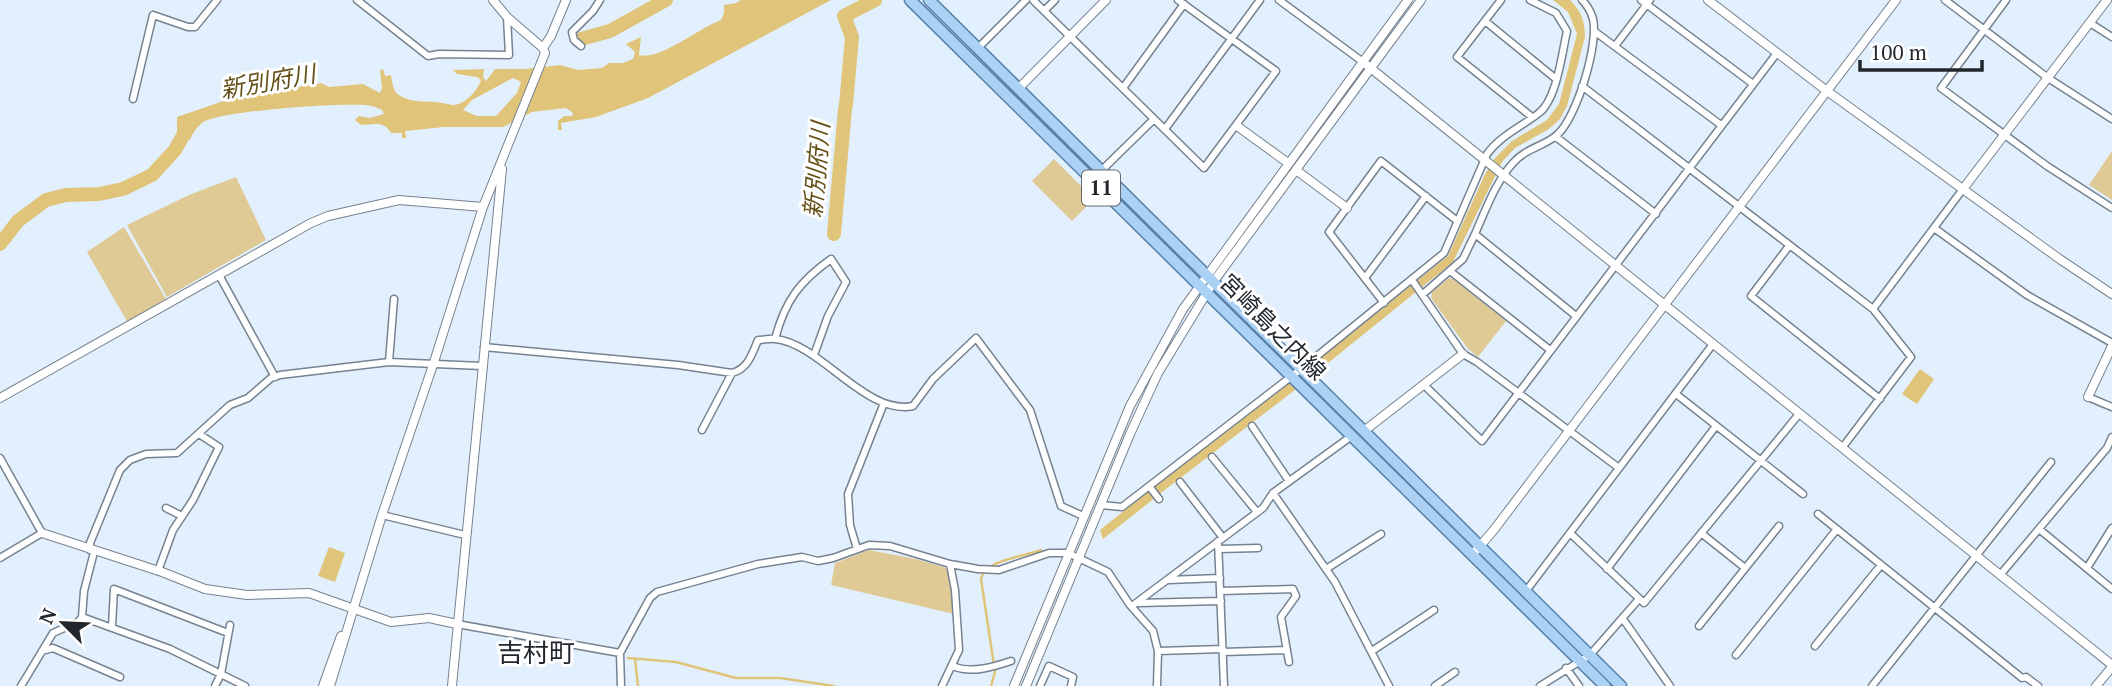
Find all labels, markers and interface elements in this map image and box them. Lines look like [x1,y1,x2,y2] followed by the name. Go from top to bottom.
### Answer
[1860,28,1982,72] scale bar
[1870,38,1927,66] text: 100 m
[218,56,321,105] water label: 新別府川
[796,118,836,219] water label: 新別府川
[1082,170,1120,206] road number: 11
[1214,267,1333,386] street label: 宮崎島之内線
[28,588,98,658] north arrow
[33,604,62,628] text: N
[497,635,575,669] district label: 吉村町

